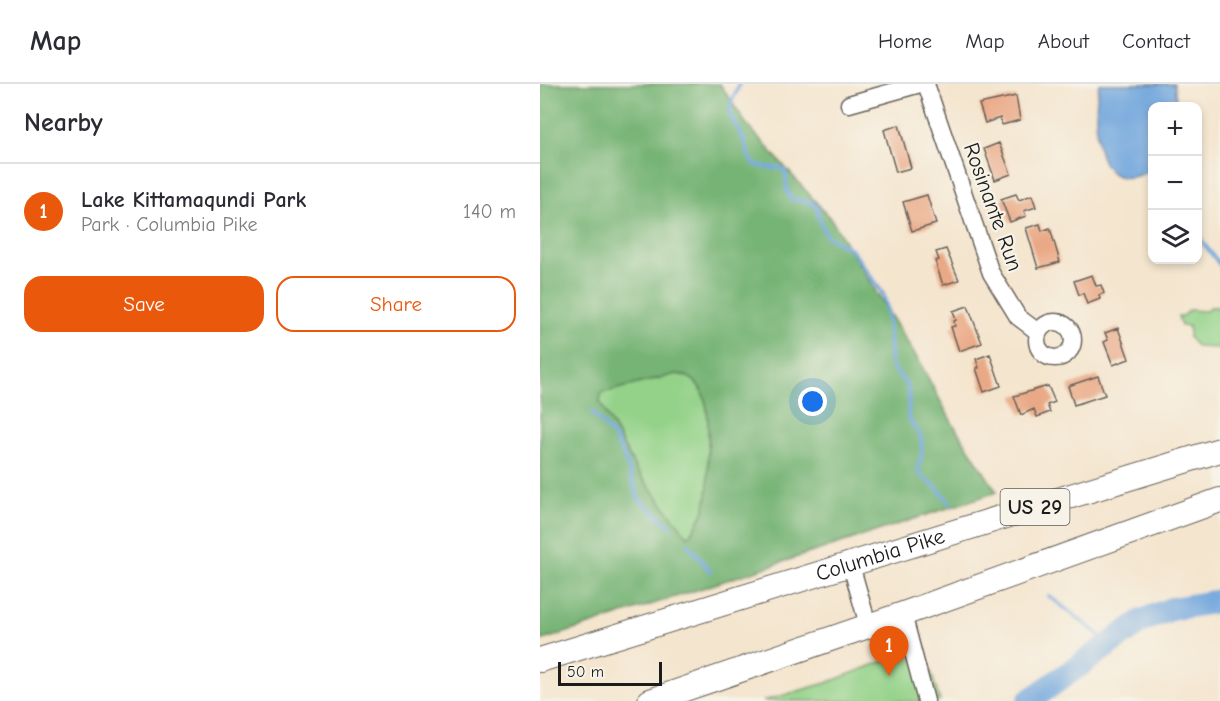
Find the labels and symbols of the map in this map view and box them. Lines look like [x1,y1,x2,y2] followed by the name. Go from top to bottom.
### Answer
[958,139,1028,275] street label: Rosinante Run
[798,387,827,416] your location
[1000,489,1070,525] road number: US 29
[813,523,948,587] street label: Columbia Pike
[870,626,908,676] pin: 1
[558,659,662,686] scale bar

